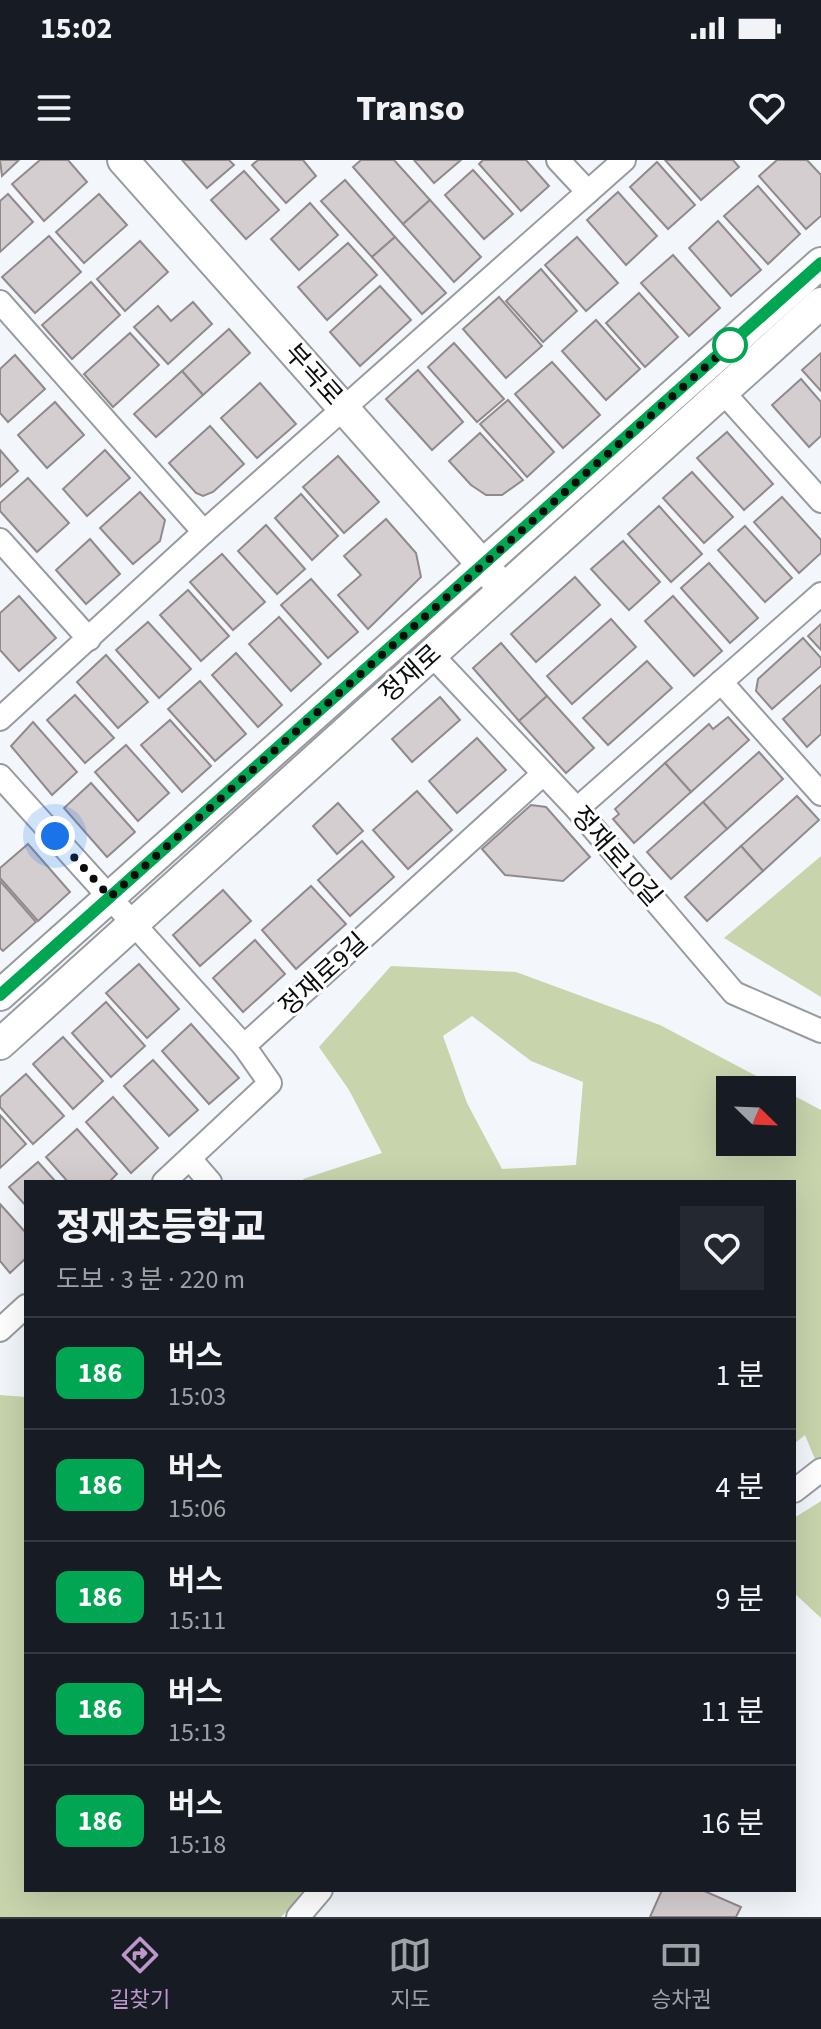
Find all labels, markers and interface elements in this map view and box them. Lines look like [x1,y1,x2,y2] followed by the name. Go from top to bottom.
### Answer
[40,7,112,50] text: 15:02
[356,83,465,134] text: Transo
[32,86,76,130] icon: menu
[745,86,789,130] icon: heart
[713,328,747,362] unlabelled marker
[276,335,351,413] street label: 부곡로
[371,636,449,711] street label: 정재로
[563,798,670,914] street label: 정재로10길
[35,816,75,856] your location
[271,924,376,1024] street label: 정재로9길
[716,1076,796,1156] north arrow
[716,1076,796,1156] map controls
[56,1201,266,1255] text: 정재초등학교
[680,1206,764,1290] button: heart
[56,1261,245,1298] text: 도보 · 3 분 · 220 m
[168,1335,223,1378] text: 버스
[78,1353,122,1393] text: 186
[715,1354,764,1397] text: 1 분
[168,1378,226,1415] text: 15:03
[168,1447,223,1490] text: 버스
[78,1465,122,1505] text: 186
[715,1466,764,1509] text: 4 분
[168,1490,226,1527] text: 15:06
[168,1559,223,1602] text: 버스
[78,1577,122,1617] text: 186
[715,1578,764,1621] text: 9 분
[168,1602,226,1639] text: 15:11
[168,1671,223,1714] text: 버스
[78,1689,122,1729] text: 186
[701,1690,764,1733] text: 11 분
[168,1714,226,1751] text: 15:13
[168,1783,223,1826] text: 버스
[78,1801,122,1841] text: 186
[701,1802,764,1845] text: 16 분
[168,1826,226,1863] text: 15:18
[109,1933,170,2016] tab: 길찾기
[388,1933,432,2016] tab: 지도
[651,1933,712,2016] tab: 승차권

